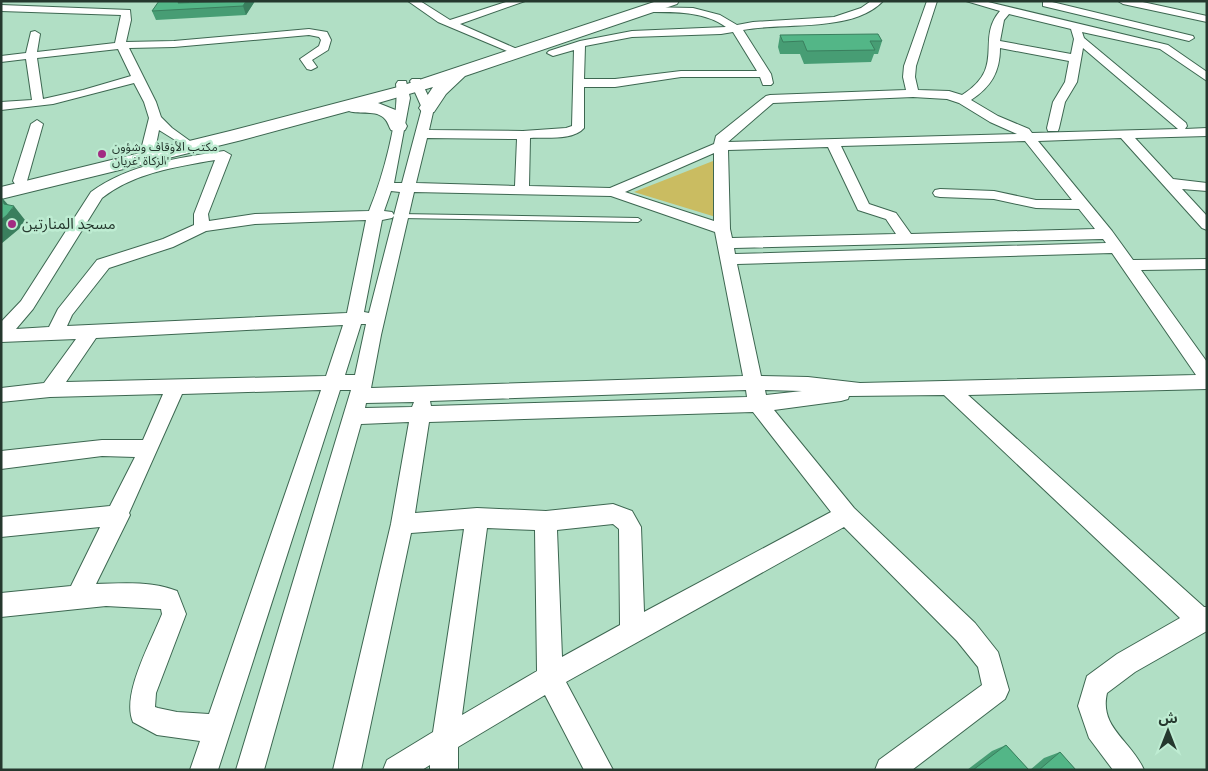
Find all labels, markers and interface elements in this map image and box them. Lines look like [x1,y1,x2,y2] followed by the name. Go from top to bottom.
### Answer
[112,140,218,168] place label: مكتب الأوقاف وشؤون الزكاة 'غريان'
[96,148,108,160] marker: مكتب الأوقاف وشؤون الزكاة 'غريان'
[22,215,116,233] place label: مسجد المنارتين
[6,218,18,230] marker: مسجد المنارتين
[1143,706,1193,756] north arrow
[1158,710,1178,727] text: ش

